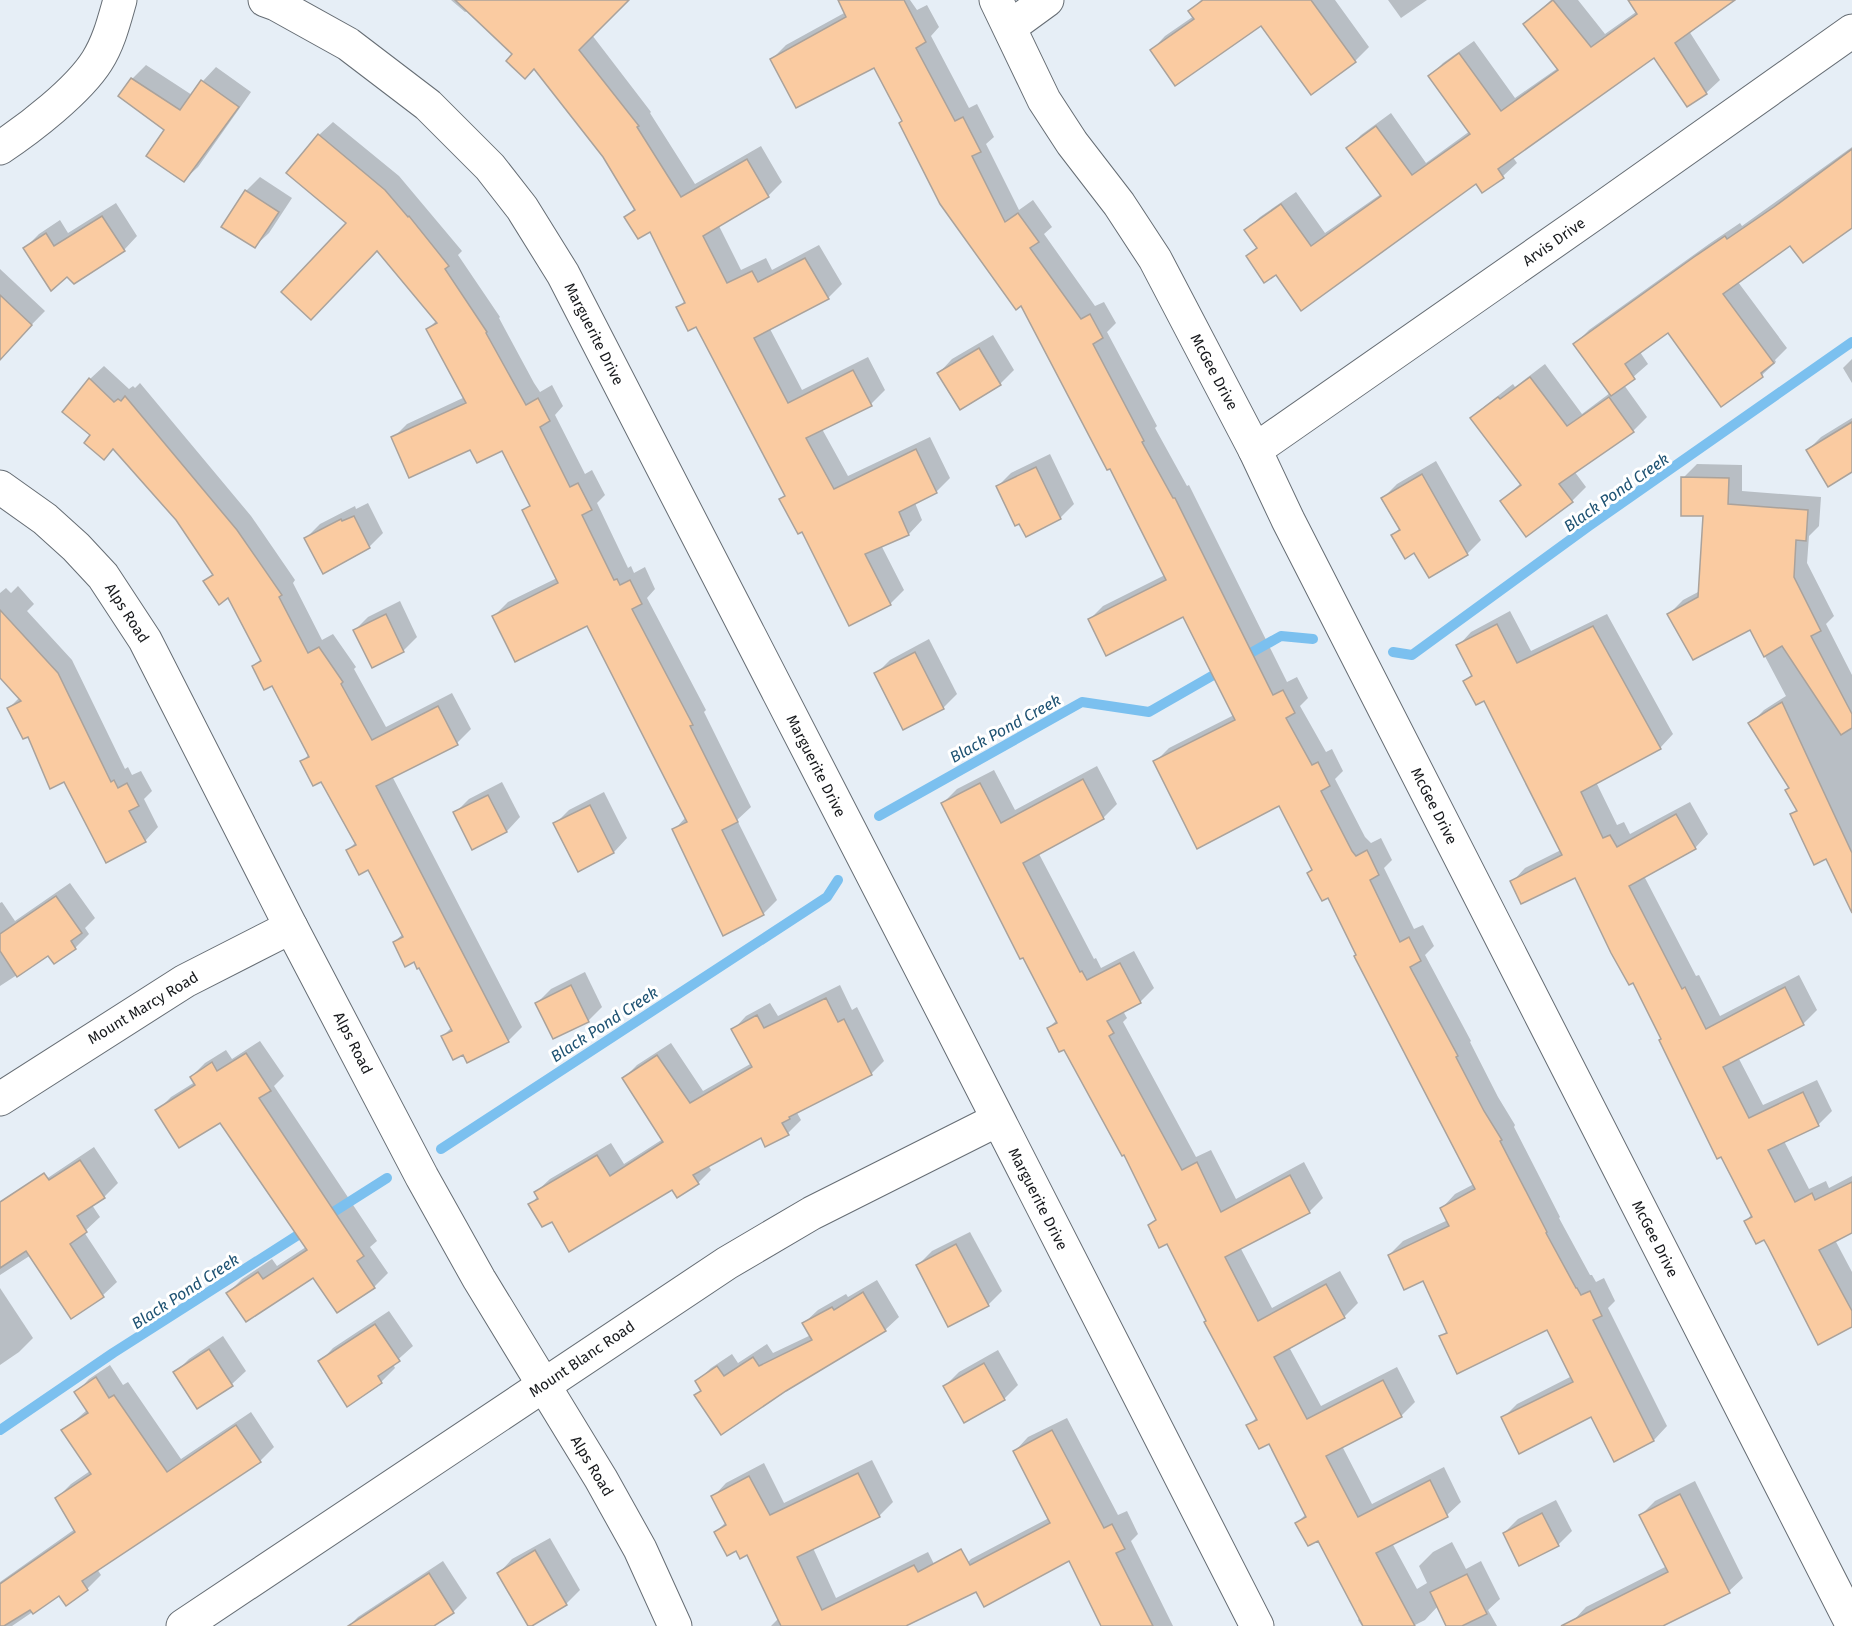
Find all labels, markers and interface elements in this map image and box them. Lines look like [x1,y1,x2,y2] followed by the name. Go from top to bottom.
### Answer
[1519,214,1589,270] street label: Arvis Drive
[560,280,628,388] street label: Marguerite Drive
[1186,331,1242,413] street label: McGee Drive
[1560,449,1673,536] water label: Black Pond Creek
[101,580,153,646] street label: Alps Road
[946,690,1064,767] water label: Black Pond Creek
[782,712,850,820] street label: Marguerite Drive
[1407,765,1461,847] street label: McGee Drive
[85,968,201,1048] street label: Mount Marcy Road
[547,983,662,1066] water label: Black Pond Creek
[330,1009,376,1077] street label: Alps Road
[1004,1145,1072,1253] street label: Marguerite Drive
[1628,1198,1682,1280] street label: McGee Drive
[128,1250,243,1333] water label: Black Pond Creek
[526,1317,638,1401] street label: Mount Blanc Road
[567,1432,617,1500] street label: Alps Road

